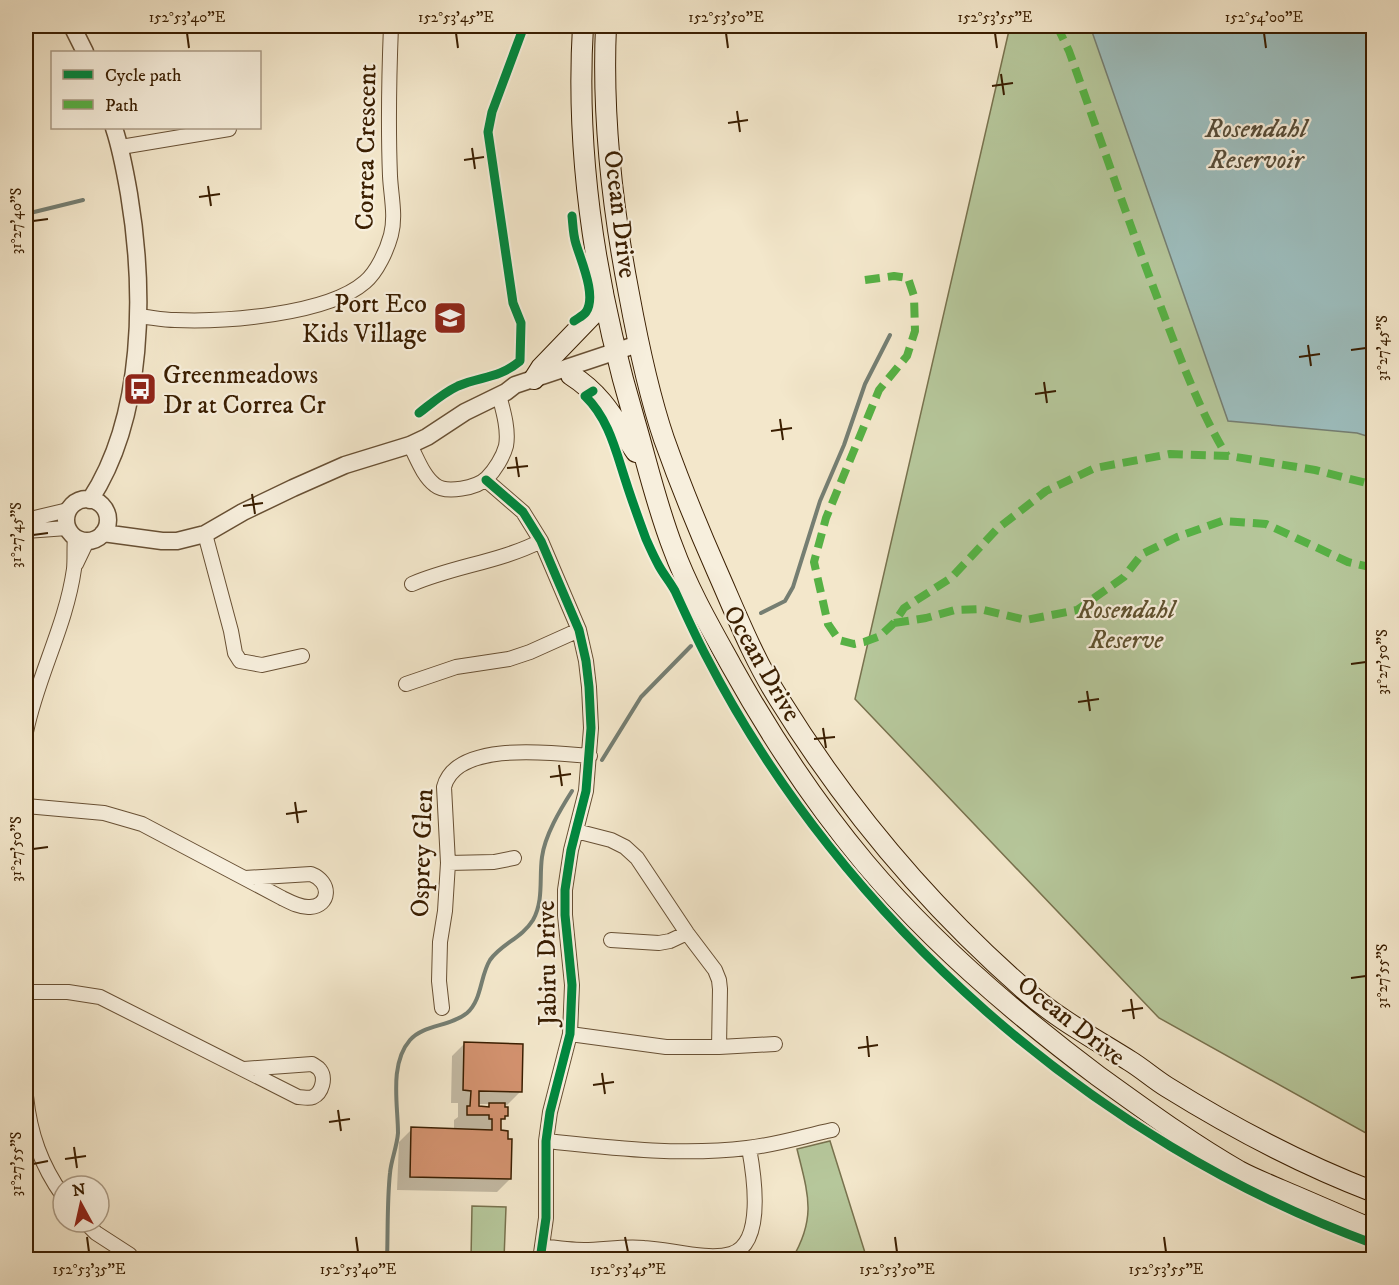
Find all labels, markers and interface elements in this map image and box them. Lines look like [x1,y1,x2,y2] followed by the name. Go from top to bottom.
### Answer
[149,8,226,27] text: 152°53'40"E
[418,8,494,27] text: 152°53'45"E
[688,8,764,27] text: 152°53'50"E
[958,8,1033,27] text: 152°53'55"E
[1225,8,1304,27] text: 152°54'00"E
[51,51,261,129] legend
[349,63,384,231] street label: Correa Crescent
[105,65,182,87] text: Cycle path
[105,95,139,117] text: Path
[1204,112,1310,177] water label: Rosendahl Reservoir
[595,148,644,280] street label: Ocean Drive
[7,188,26,254] text: 31°27'40"S
[302,288,427,351] place label: Port Eco Kids Village
[432,300,468,336] school or university icon: Port Eco Kids Village
[1373,315,1392,381] text: 31°27'45"S
[163,359,326,422] place label: Greenmeadows Dr at Correa Cr
[122,371,158,407] bus stop icon: Greenmeadows Dr at Correa Cr
[7,502,26,568] text: 31°27'45"S
[1076,594,1178,657] park label: Rosendahl Reserve
[715,600,808,728] street label: Ocean Drive
[1373,629,1392,695] text: 31°27'50"S
[404,788,441,918] street label: Osprey Glen
[7,816,26,882] text: 31°27'50"S
[530,900,565,1028] street label: Jabiru Drive
[1373,943,1392,1008] text: 31°27'55"S
[1010,969,1132,1074] street label: Ocean Drive
[7,1131,26,1196] text: 31°27'55"S
[51,1174,111,1234] north arrow
[71,1179,87,1201] text: N
[52,1260,126,1279] text: 152°53'35"E
[320,1260,397,1279] text: 152°53'40"E
[590,1260,666,1279] text: 152°53'45"E
[859,1260,935,1279] text: 152°53'50"E
[1129,1260,1204,1279] text: 152°53'55"E

